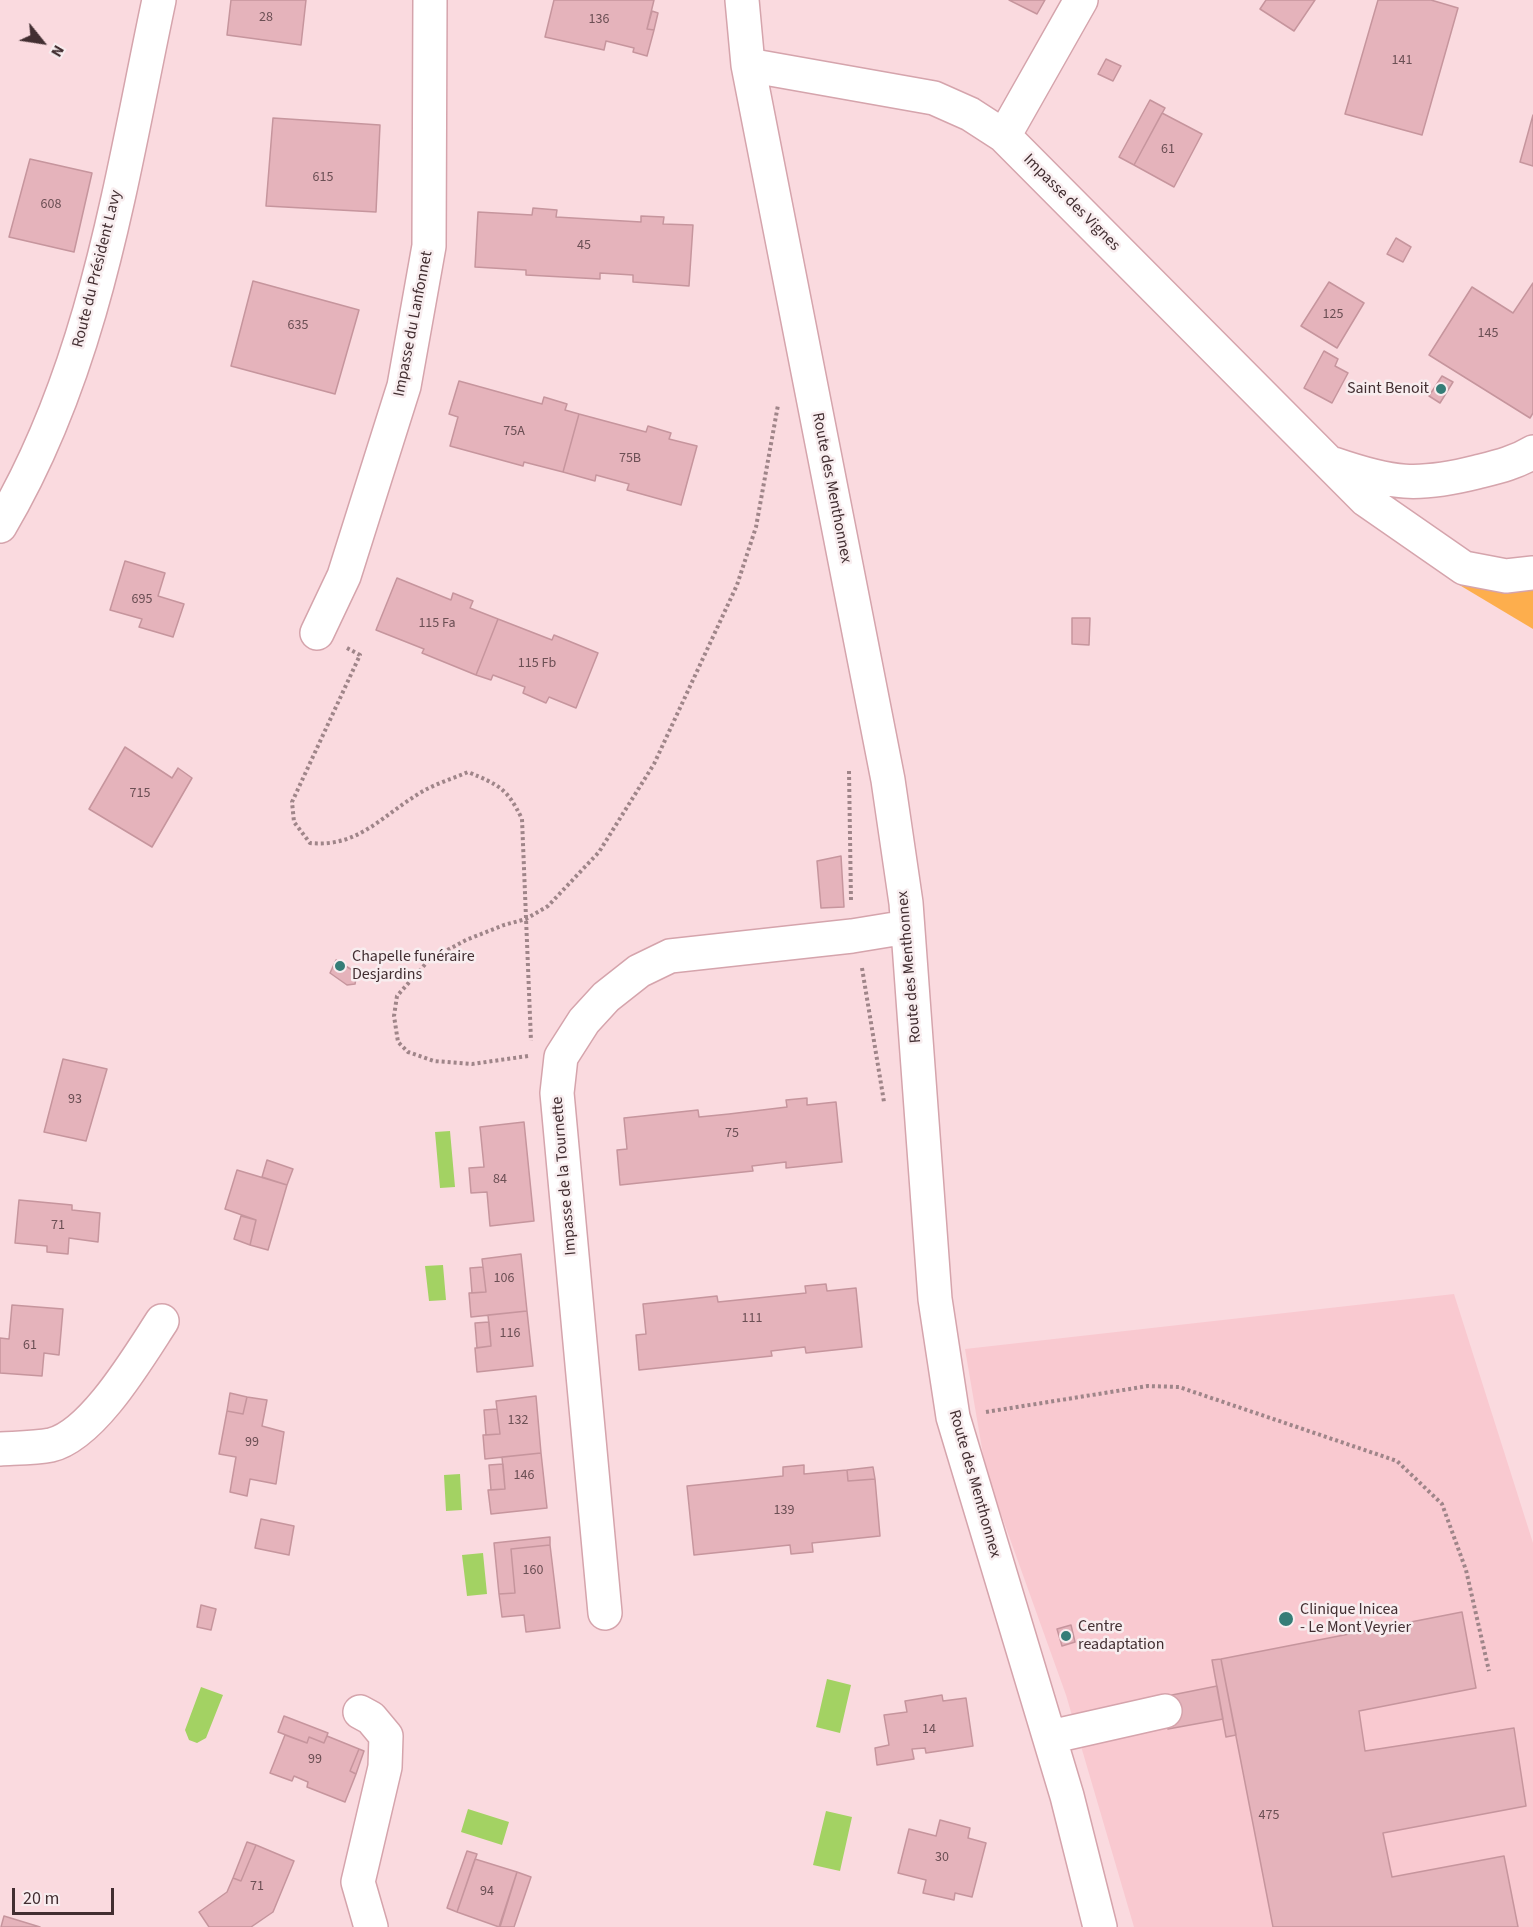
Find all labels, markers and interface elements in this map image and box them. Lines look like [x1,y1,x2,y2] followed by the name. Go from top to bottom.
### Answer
[259,10,273,26] house number: 28
[12,12,72,72] north arrow
[589,12,609,28] house number: 136
[45,41,70,61] text: N
[1392,53,1412,69] house number: 141
[1161,142,1175,158] house number: 61
[1019,151,1123,255] street label: Impasse des Vignes
[313,170,333,186] house number: 615
[69,188,127,350] street label: Route du Président Lavy
[41,197,61,213] house number: 608
[577,238,591,254] house number: 45
[390,250,438,398] street label: Impasse du Lanfonnet
[1323,307,1343,323] house number: 125
[288,318,308,334] house number: 635
[1478,326,1498,342] house number: 145
[1347,379,1429,399] place label: Saint Benoit
[1434,382,1448,396] marker: Saint Benoit
[807,411,855,565] street label: Route des Menthonnex
[503,424,525,440] house number: 75A
[619,451,641,467] house number: 75B
[132,592,152,608] house number: 695
[418,616,456,632] house number: 115 Fa
[518,656,556,672] house number: 115 Fb
[130,786,150,802] house number: 715
[894,890,926,1044] street label: Route des Menthonnex
[352,947,475,985] place label: Chapelle funéraire Desjardins
[333,959,347,973] marker: Chapelle funéraire Desjardins
[68,1092,82,1108] house number: 93
[548,1096,582,1256] street label: Impasse de la Tournette
[725,1126,739,1142] house number: 75
[493,1172,507,1188] house number: 84
[51,1218,65,1234] house number: 71
[494,1271,514,1287] house number: 106
[742,1311,762,1327] house number: 111
[500,1326,520,1342] house number: 116
[23,1338,37,1354] house number: 61
[944,1408,1004,1560] street label: Route des Menthonnex
[508,1413,528,1429] house number: 132
[245,1435,259,1451] house number: 99
[514,1468,534,1484] house number: 146
[774,1503,794,1519] house number: 139
[523,1563,543,1579] house number: 160
[1300,1600,1411,1638] place label: Clinique Inicea - Le Mont Veyrier
[1277,1610,1295,1628] marker: Clinique Inicea - Le Mont Veyrier
[1078,1617,1164,1655] place label: Centre readaptation
[1059,1629,1073,1643] marker: Centre readaptation
[922,1722,936,1738] house number: 14
[308,1752,322,1768] house number: 99
[1259,1808,1279,1824] house number: 475
[935,1850,949,1866] house number: 30
[15,1876,117,1914] scale bar
[250,1879,264,1895] house number: 71
[480,1884,494,1900] house number: 94
[23,1886,59,1911] text: 20 m

